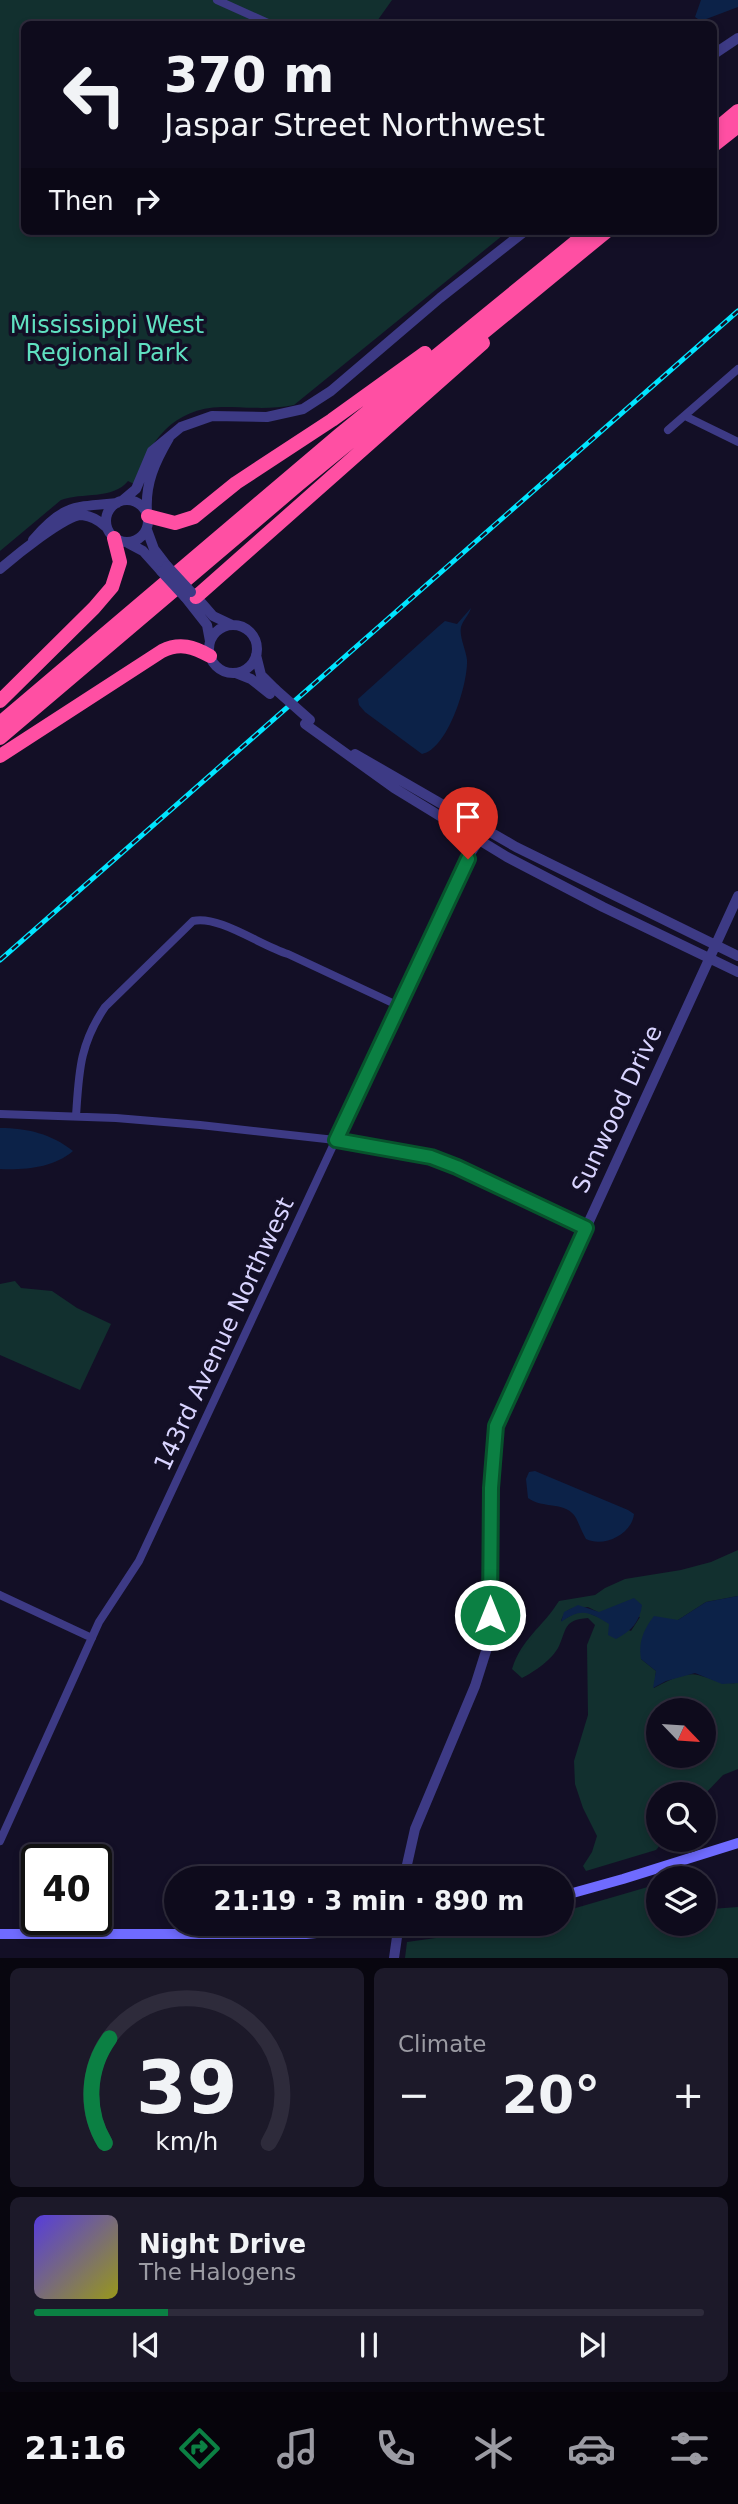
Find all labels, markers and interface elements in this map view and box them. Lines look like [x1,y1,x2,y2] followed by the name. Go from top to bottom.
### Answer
[164,47,334,104] text: 370 m
[49,49,140,140] icon: left
[164,106,545,144] text: Jaspar Street Northwest
[128,182,166,220] icon: right
[49,186,114,216] text: Then
[10,311,204,367] park label: Mississippi West Regional Park
[438,787,498,859] pin
[449,798,487,836] icon: arrive
[566,1021,668,1197] street label: Sunwood Drive
[148,1193,300,1475] street label: 143rd Avenue Northwest
[453,1578,527,1652] position arrow
[646,1698,716,1768] north arrow
[646,1698,716,1936] map controls
[646,1782,716,1852] button: search
[21,1844,112,1935] speed limit sign: 40
[646,1866,716,1936] button: layers
[214,1886,524,1916] text: 21:19 · 3 min · 890 m
[398,2031,487,2057] text: Climate
[136,2046,238,2131] text: 39
[502,2065,600,2125] text: 20°
[398,2073,430,2117] text: −
[672,2073,704,2117] text: +
[155,2127,219,2156] text: km/h
[139,2229,306,2259] text: Night Drive
[139,2259,296,2285] text: The Halogens
[127,2326,165,2364] icon: previous
[350,2326,388,2364] icon: pause
[573,2326,611,2364] icon: next
[175,2424,224,2473] icon: directions
[273,2424,322,2473] icon: music
[371,2424,420,2473] icon: phone
[469,2424,518,2473] icon: climate
[567,2424,616,2473] icon: car
[665,2424,714,2473] icon: filters
[24,2429,126,2467] text: 21:16

